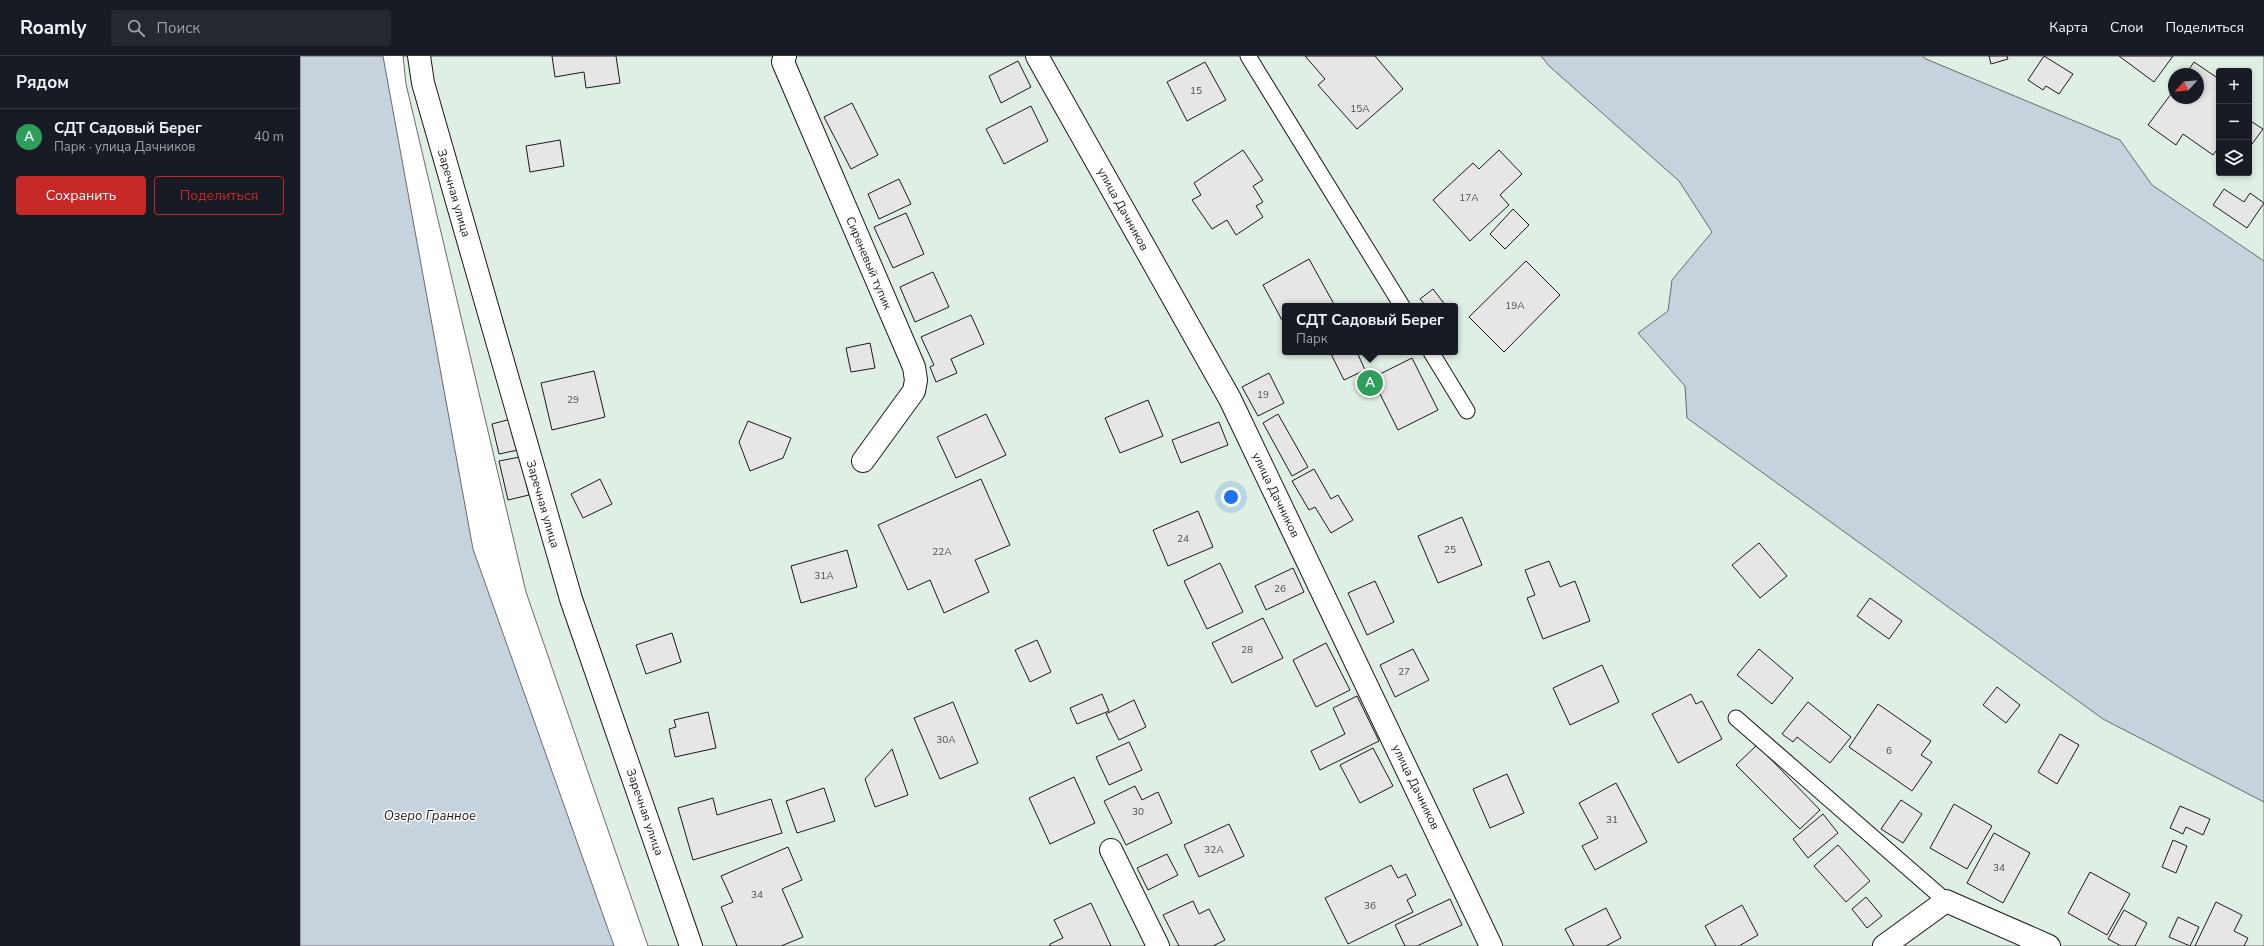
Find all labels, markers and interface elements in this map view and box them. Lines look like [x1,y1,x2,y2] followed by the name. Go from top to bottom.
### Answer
[111,10,391,46] search box
[20,15,87,41] text: Roamly
[125,17,147,39] icon: search
[157,18,200,38] text: Поиск
[2049,18,2088,37] text: Карта
[2110,18,2144,37] text: Слои
[2166,18,2244,37] text: Поделиться
[2168,68,2204,104] north arrow
[2216,68,2252,176] map controls
[2216,68,2252,104] button: +
[16,71,69,94] text: Рядом
[1190,84,1202,98] house number: 15
[1350,102,1370,116] house number: 15А
[2216,104,2252,140] button: −
[54,118,202,138] text: СДТ Садовый Берег
[24,128,34,146] text: A
[254,128,284,146] text: 40 m
[54,138,195,156] text: Парк · улица Дачников
[2216,140,2252,176] button: layers
[434,147,474,239] street label: Заречная улица
[1094,165,1153,254] street label: улица Дачников
[16,176,146,215] button: Сохранить
[154,176,284,215] button: Поделиться
[1459,191,1479,205] house number: 17А
[842,214,896,313] street label: Сиреневый тупик
[1505,299,1525,313] house number: 19А
[1282,303,1458,355] popup
[1296,310,1444,330] text: СДТ Садовый Берег
[1296,330,1328,348] text: Парк
[1357,368,1383,398] pin: A
[1257,388,1269,402] house number: 19
[567,393,579,407] house number: 29
[1248,450,1304,541] street label: улица Дачников
[523,458,563,550] street label: Заречная улица
[1221,487,1241,507] your location
[1177,532,1189,546] house number: 24
[1444,543,1456,557] house number: 25
[932,545,952,559] house number: 22А
[814,569,834,583] house number: 31А
[1274,582,1286,596] house number: 26
[1241,643,1253,657] house number: 28
[1398,665,1410,679] house number: 27
[936,733,956,747] house number: 30А
[1388,742,1444,833] street label: улица Дачников
[1886,744,1892,758] house number: 6
[623,766,667,858] street label: Заречная улица
[1132,805,1144,819] house number: 30
[384,807,476,825] water label: Озеро Гранное
[1606,813,1618,827] house number: 31
[1204,843,1224,857] house number: 32А
[1993,861,2005,875] house number: 34
[751,888,763,902] house number: 34
[1364,899,1376,913] house number: 36

